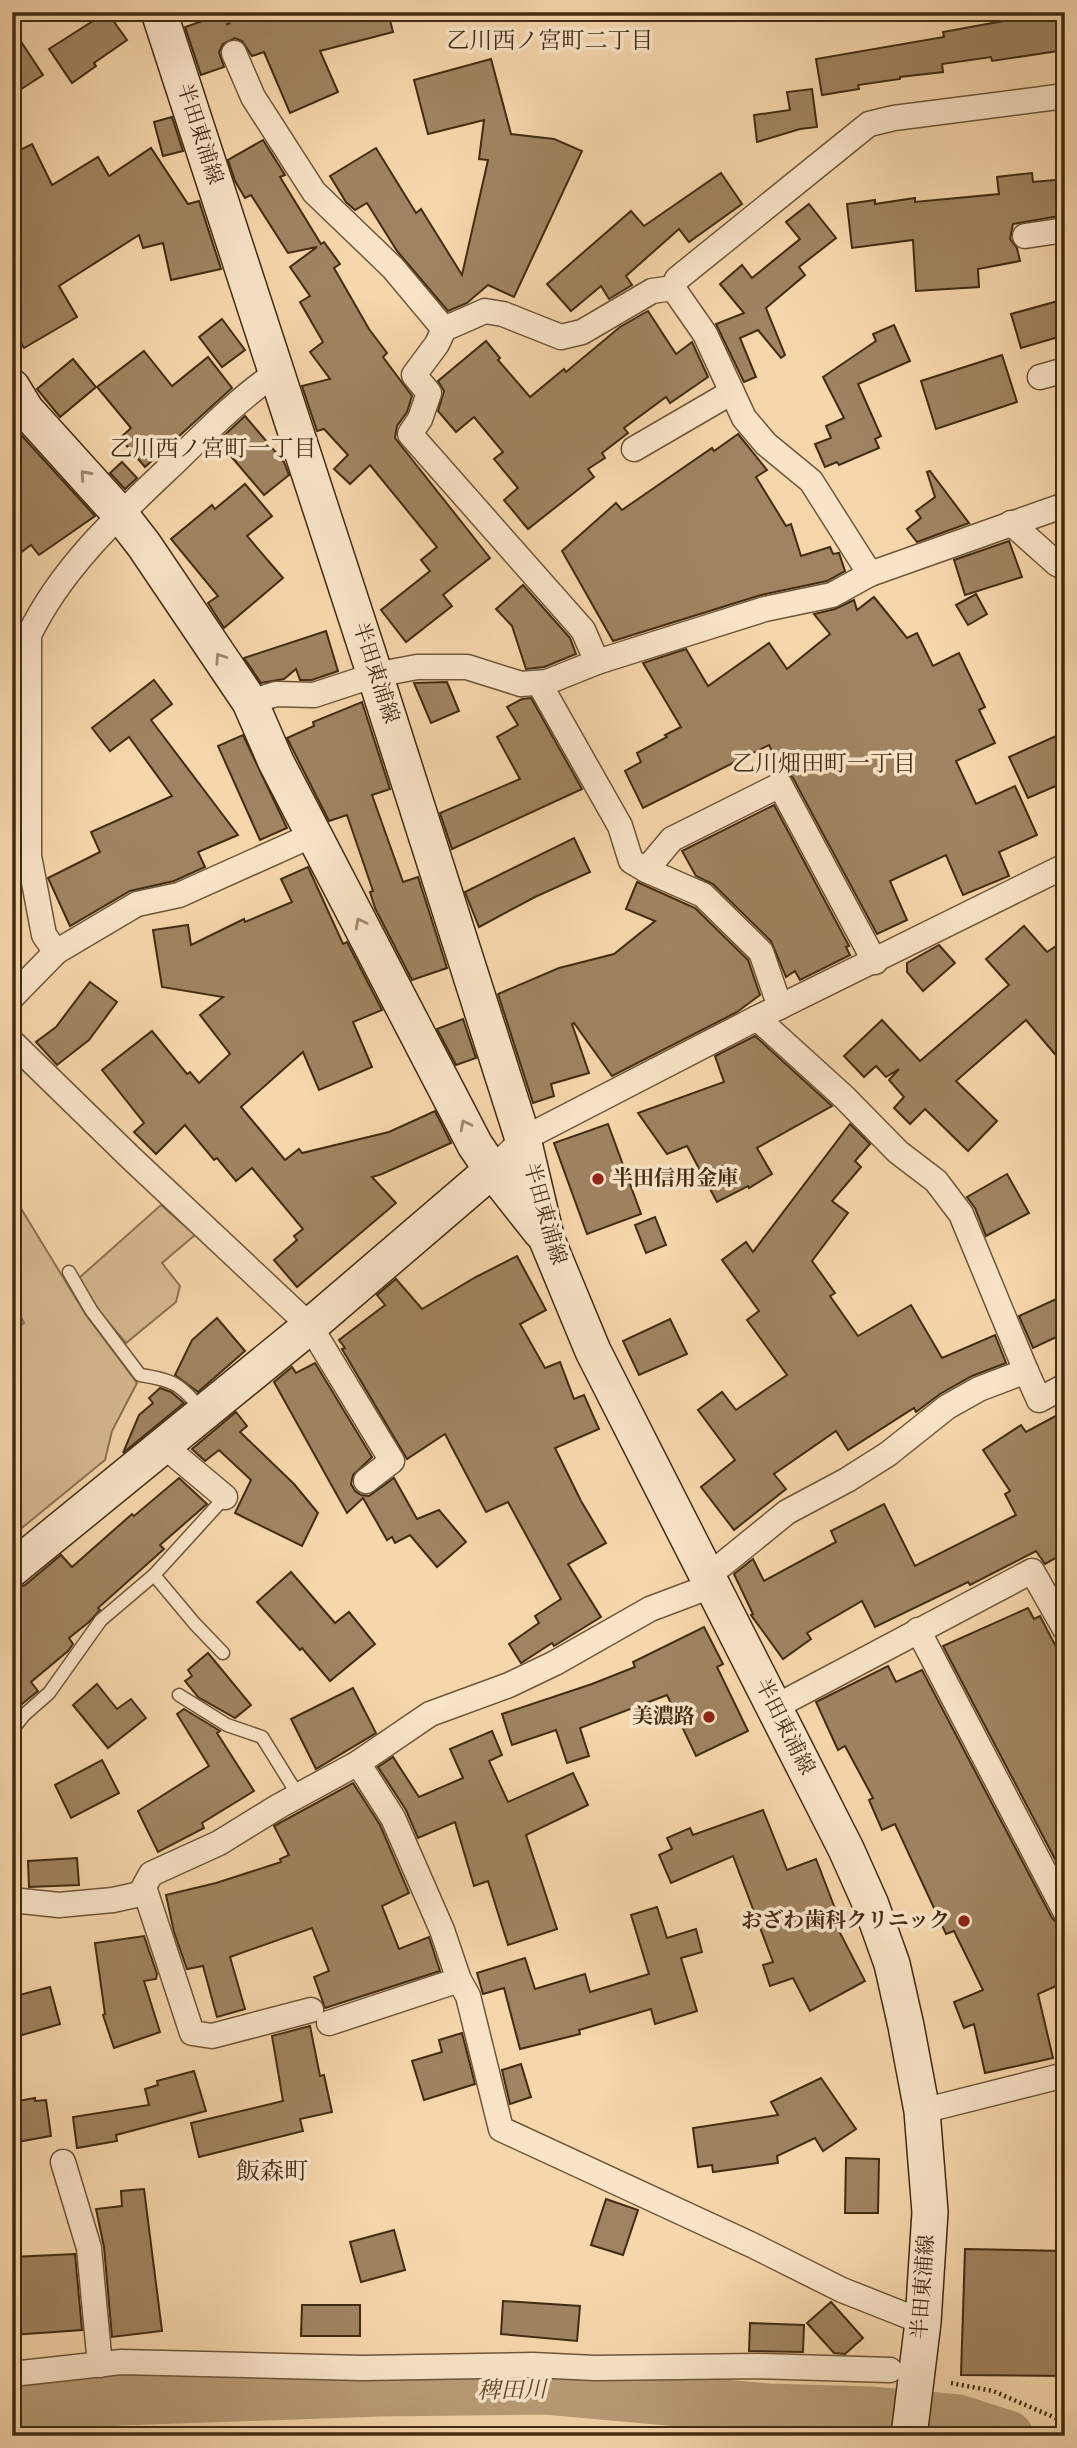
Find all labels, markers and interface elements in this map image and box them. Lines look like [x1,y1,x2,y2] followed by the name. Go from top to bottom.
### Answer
[447,28,654,53] district label: 乙川西ノ宮町二丁目
[173,80,227,187] street label: 半田東浦線
[110,436,317,461] district label: 乙川西ノ宮町一丁目
[81,470,93,483] one-way arrow
[349,619,403,726] street label: 半田東浦線
[216,653,228,666] one-way arrow
[732,751,916,776] district label: 乙川畑田町一丁目
[355,918,369,930] one-way arrow
[460,1120,473,1133] one-way arrow
[519,1160,570,1267] street label: 半田東浦線
[612,1166,738,1190] place label: 半田信用金庫
[590,1171,606,1187] marker: 半田信用金庫
[751,1675,819,1779] street label: 半田東浦線
[632,1704,695,1728] place label: 美濃路
[701,1709,717,1725] marker: 美濃路
[741,1909,950,1932] place label: おざわ歯科クリニック
[956,1913,972,1929] marker: おざわ歯科クリニック
[236,2158,308,2185] district label: 飯森町
[908,2234,938,2340] street label: 半田東浦線
[477,2377,550,2403] water label: 稗田川

